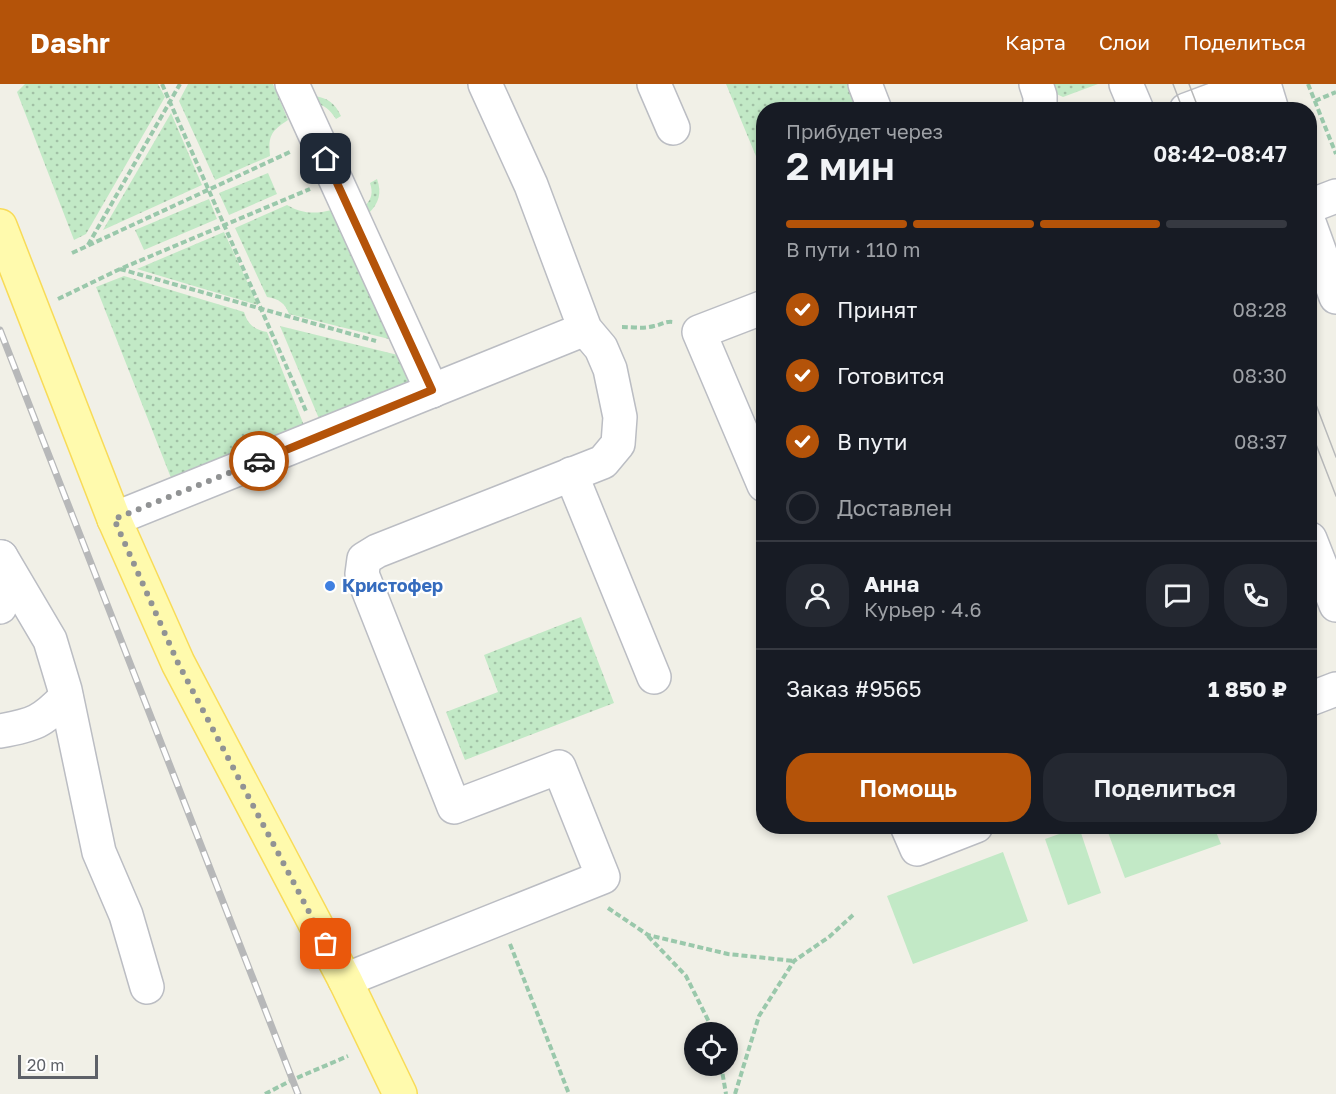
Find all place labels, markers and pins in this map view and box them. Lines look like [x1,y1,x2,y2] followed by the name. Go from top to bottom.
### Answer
[300,133,351,184] pin
[342,574,443,596] place label: Кристофер
[323,579,337,593] marker: Кристофер
[300,918,351,969] pin

